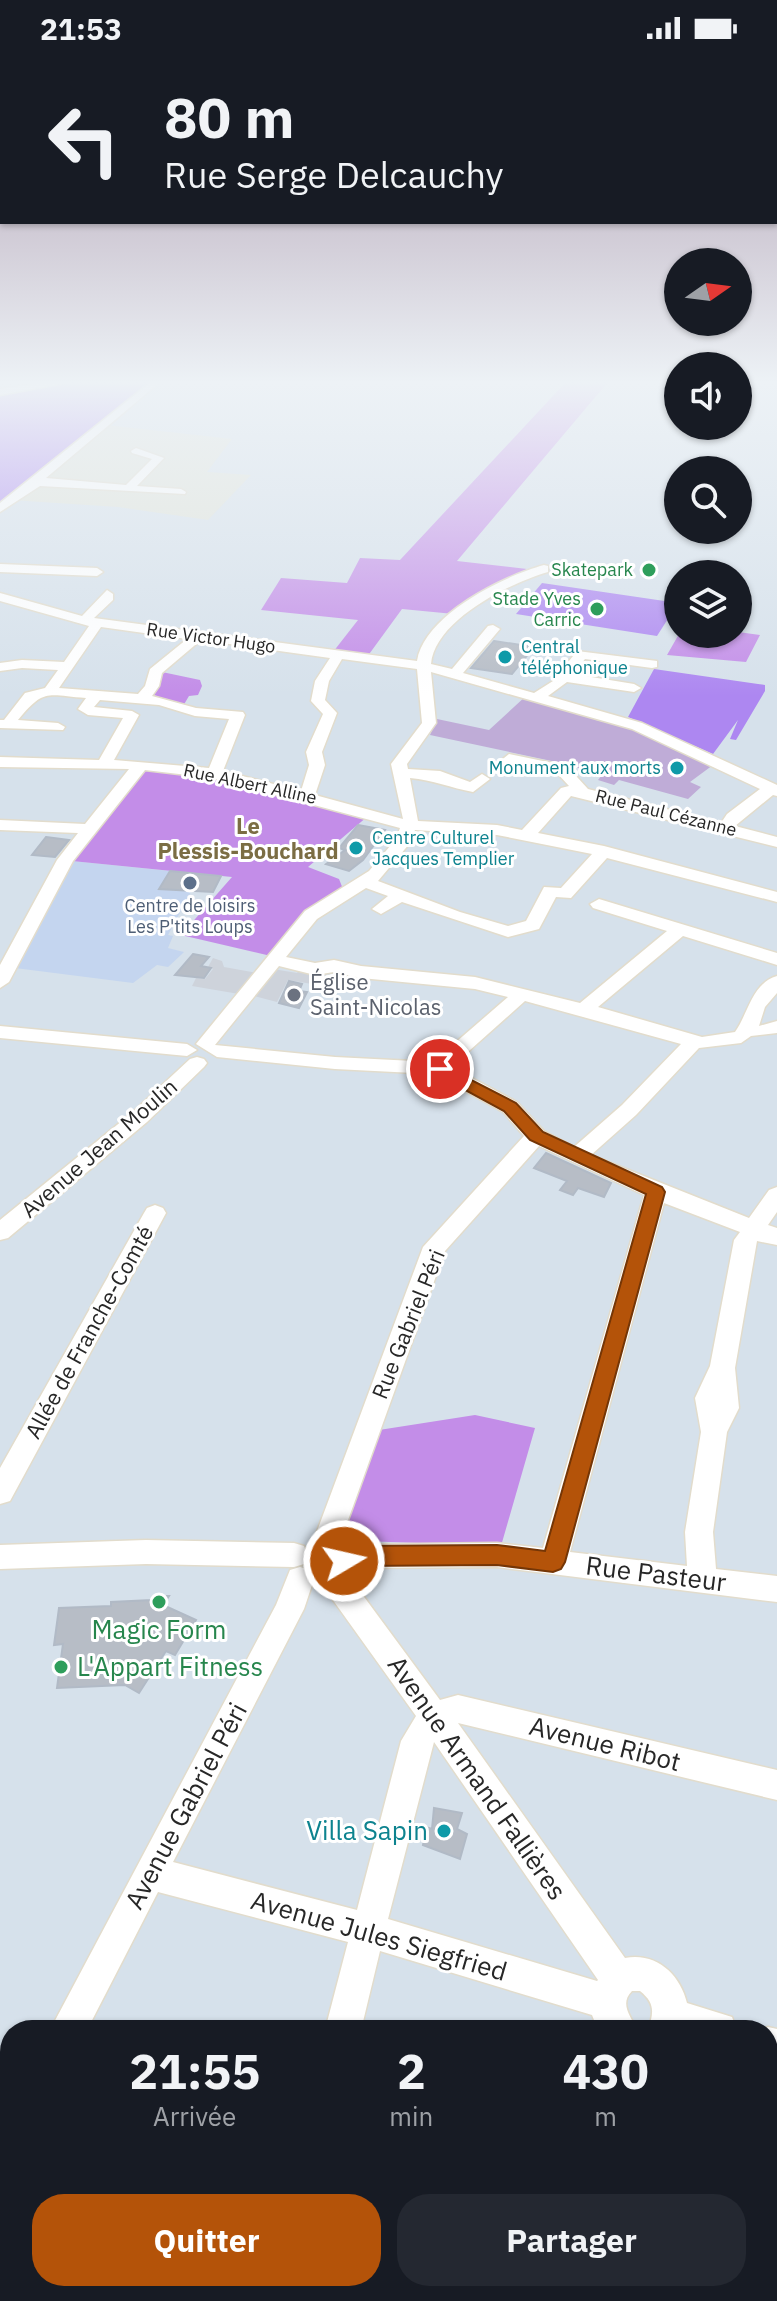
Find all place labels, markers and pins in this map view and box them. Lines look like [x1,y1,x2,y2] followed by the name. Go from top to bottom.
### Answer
[551,558,634,581] place label: Skatepark
[640,561,658,579] marker: Skatepark
[492,587,581,631] place label: Stade Yves Carric
[588,600,606,618] marker: Stade Yves Carric
[521,635,628,679] place label: Central téléphonique
[496,648,514,666] marker: Central téléphonique
[489,756,661,779] place label: Monument aux morts
[668,759,686,777] marker: Monument aux morts
[372,826,515,870] place label: Centre Culturel Jacques Templier
[347,839,365,857] marker: Centre Culturel Jacques Templier
[181,874,199,892] marker: Centre de loisirs Les P'tits Loups
[125,894,255,938] place label: Centre de loisirs Les P'tits Loups
[310,967,441,1021] place label: Église Saint-Nicolas
[285,986,303,1004] marker: Église Saint-Nicolas
[406,1035,474,1103] pin
[150,1593,168,1611] marker: Magic Form
[91,1612,227,1646] place label: Magic Form
[77,1649,263,1683] place label: L'Appart Fitness
[52,1658,70,1676] marker: L'Appart Fitness
[306,1813,428,1847] place label: Villa Sapin
[435,1822,453,1840] marker: Villa Sapin

